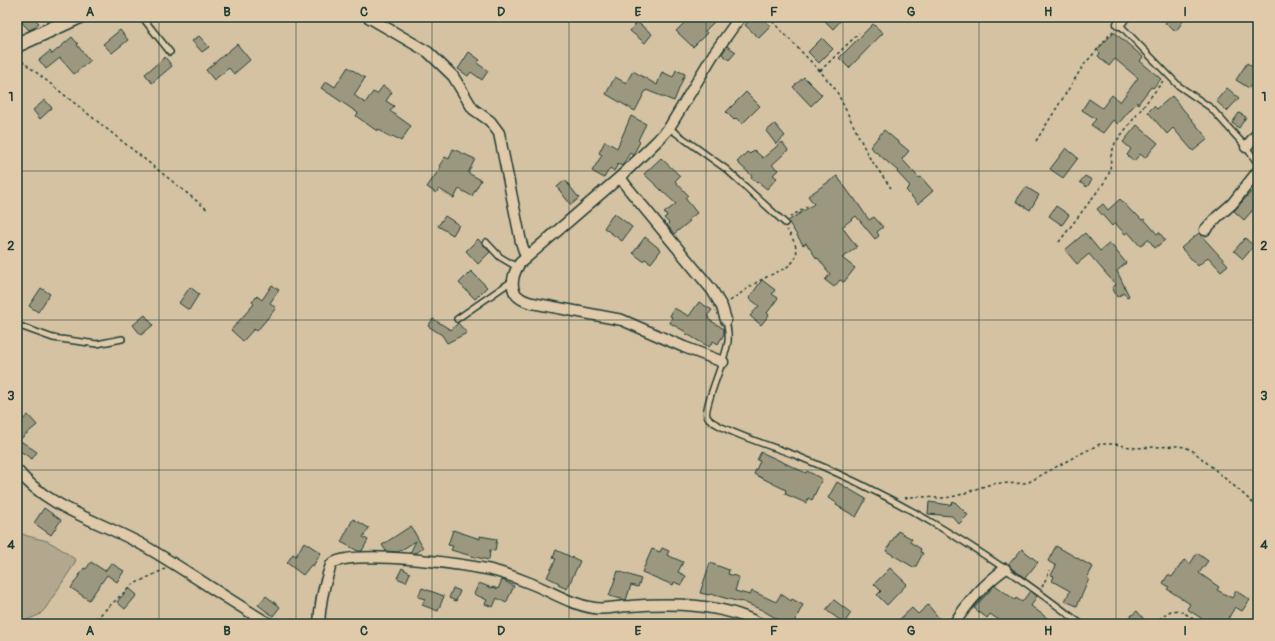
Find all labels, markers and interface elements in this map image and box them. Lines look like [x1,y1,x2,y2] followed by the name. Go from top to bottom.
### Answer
[86,4,95,20] text: A
[223,4,231,20] text: B
[360,4,368,20] text: C
[497,4,505,20] text: D
[635,4,642,20] text: E
[770,4,778,20] text: F
[907,4,916,20] text: G
[1044,4,1052,20] text: H
[1183,4,1187,20] text: I
[8,89,14,105] text: 1
[1261,89,1267,105] text: 1
[7,238,15,254] text: 2
[1260,238,1268,254] text: 2
[7,388,15,404] text: 3
[1260,388,1268,404] text: 3
[7,537,15,553] text: 4
[1260,537,1268,553] text: 4
[86,623,95,639] text: A
[223,623,231,639] text: B
[360,623,368,639] text: C
[497,623,505,639] text: D
[635,623,642,639] text: E
[770,623,778,639] text: F
[907,623,916,639] text: G
[1044,623,1052,639] text: H
[1183,623,1187,639] text: I

